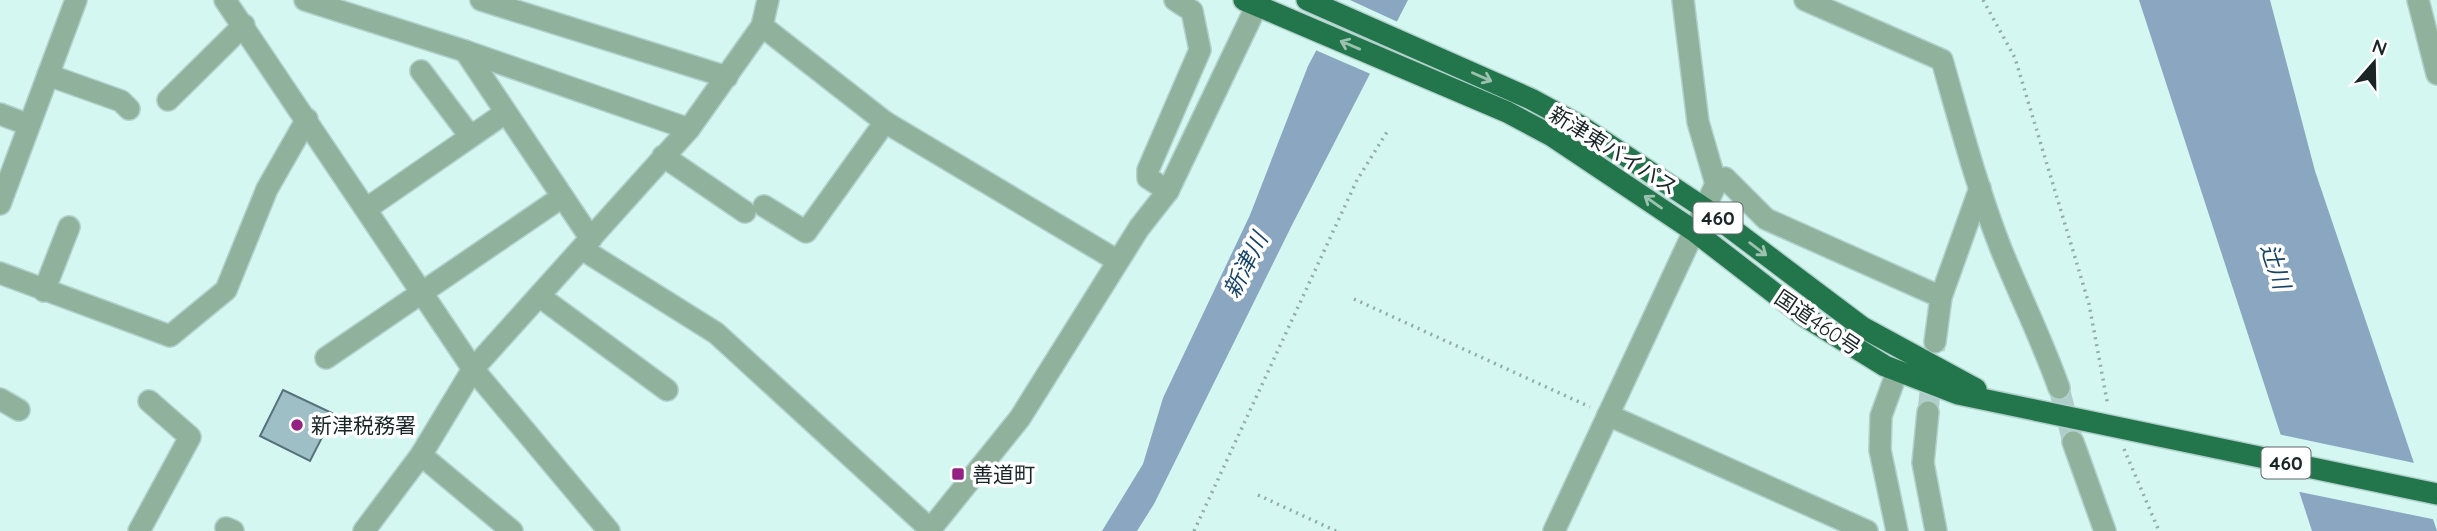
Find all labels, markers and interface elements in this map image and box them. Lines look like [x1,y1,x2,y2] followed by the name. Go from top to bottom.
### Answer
[2339,28,2409,98] north arrow
[2369,33,2390,61] text: N
[1340,38,1362,51] one-way arrow
[1471,72,1492,85] one-way arrow
[1545,100,1683,200] street label: 新津東バイパス
[1644,195,1663,209] one-way arrow
[1694,202,1742,233] road number: 460
[1216,225,1275,302] water label: 新津川
[2255,240,2298,295] water label: 辻川
[1748,241,1767,256] one-way arrow
[1770,284,1866,360] street label: 国道460号
[311,412,416,438] place label: 新津税務署
[289,417,305,433] marker: 新津税務署
[2262,447,2310,478] road number: 460
[972,461,1035,487] place label: 善道町
[950,466,966,482] marker: 善道町

